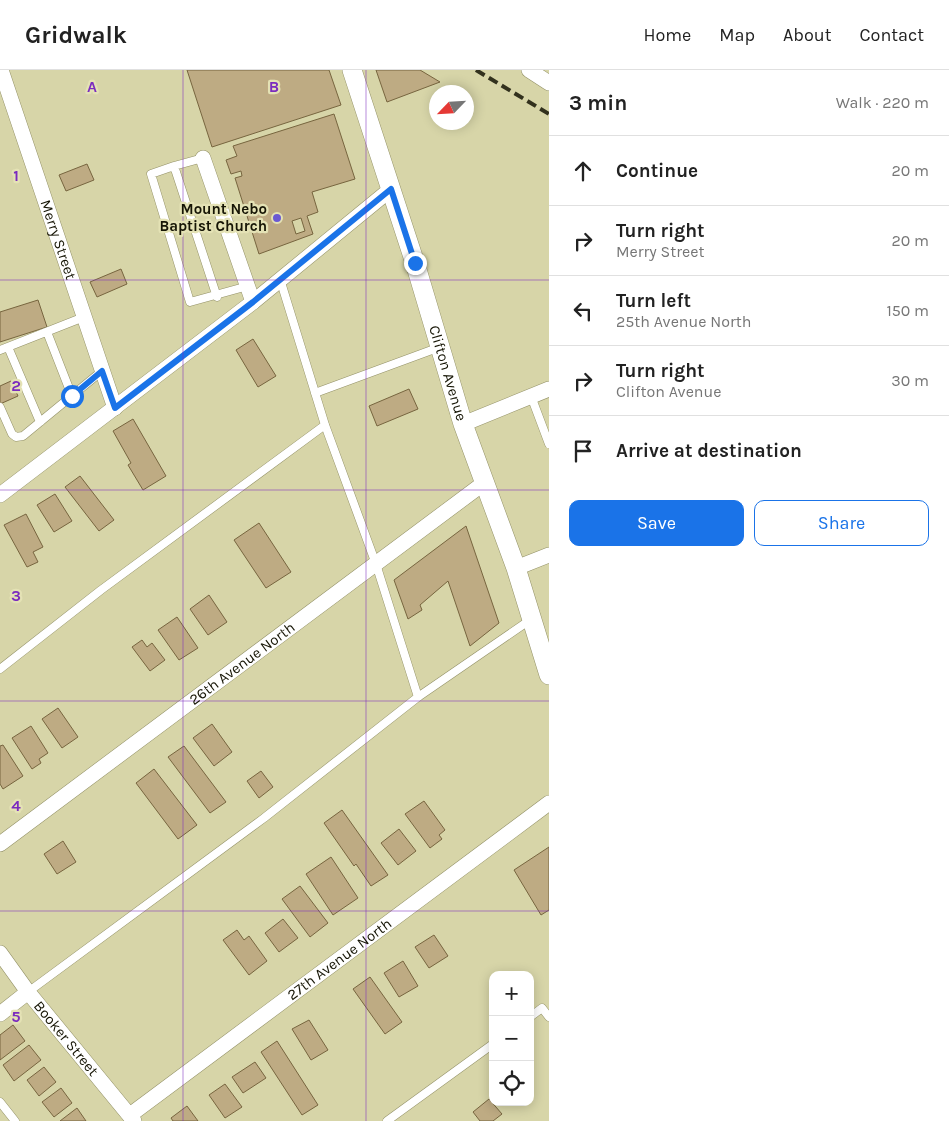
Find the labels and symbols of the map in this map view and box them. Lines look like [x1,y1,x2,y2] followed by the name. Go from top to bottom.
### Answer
[87,77,97,96] text: A
[269,77,279,96] text: B
[429,85,474,130] north arrow
[13,166,19,185] text: 1
[36,197,80,282] street label: Merry Street
[159,200,267,235] place label: Mount Nebo Baptist Church
[271,212,283,224] marker: Mount Nebo Baptist Church
[404,252,427,275] route end
[425,323,471,423] street label: Clifton Avenue
[11,376,21,395] text: 2
[61,385,84,408] route start
[11,586,21,605] text: 3
[186,618,298,709] street label: 26th Avenue North
[11,796,21,815] text: 4
[284,914,395,1004] street label: 27th Avenue North
[30,997,103,1080] street label: Booker Street
[11,1007,21,1026] text: 5

